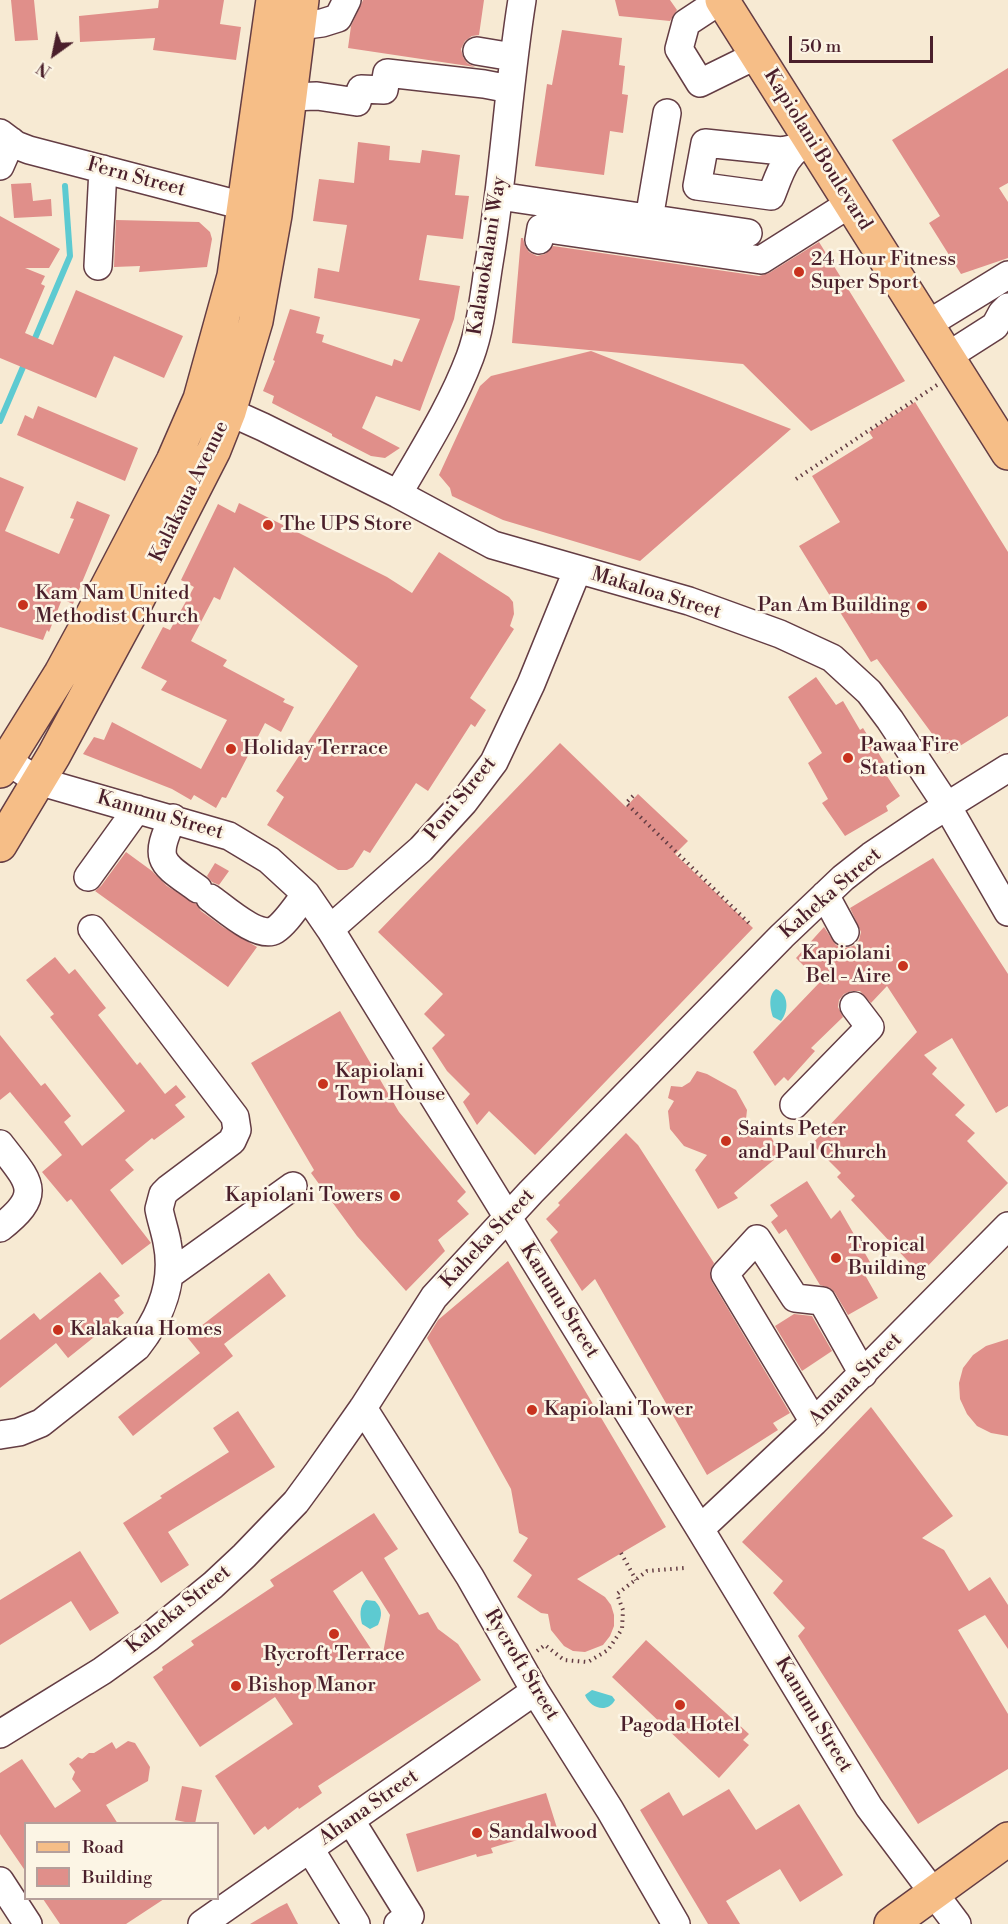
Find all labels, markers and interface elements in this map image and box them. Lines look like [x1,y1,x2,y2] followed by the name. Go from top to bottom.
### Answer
[24,24,84,84] north arrow
[792,24,936,62] scale bar
[800,35,841,58] text: 50 m
[33,57,55,81] text: N
[758,65,876,235] street label: Kapiolani Boulevard
[84,153,188,203] street label: Fern Street
[464,175,512,337] street label: Kalauokalani Way
[811,248,956,295] place label: 24 Hour Fitness Super Sport
[792,265,806,279] marker: 24 Hour Fitness Super Sport
[145,417,235,567] street label: Kalākaua Avenue
[280,513,412,537] place label: The UPS Store
[261,518,275,532] marker: The UPS Store
[588,563,724,625] street label: Makaloa Street
[35,582,199,629] place label: Kam Nam United Methodist Church
[758,594,910,618] place label: Pan Am Building
[16,598,30,612] marker: Kam Nam United Methodist Church
[915,599,929,613] marker: Pan Am Building
[860,734,959,781] place label: Pawaa Fire Station
[243,737,388,761] place label: Holiday Terrace
[224,742,238,756] marker: Holiday Terrace
[841,751,855,765] marker: Pawaa Fire Station
[420,752,502,846] street label: Poni Street
[94,786,226,846] street label: Kanunu Street
[775,843,887,945] street label: Kaheka Street
[802,942,891,989] place label: Kapiolani Bel - Aire
[896,959,910,973] marker: Kapiolani Bel - Aire
[335,1060,445,1107] place label: Kapiolani Town House
[316,1077,330,1091] marker: Kapiolani Town House
[738,1118,887,1165] place label: Saints Peter and Paul Church
[719,1134,733,1148] marker: Saints Peter and Paul Church
[225,1184,383,1208] place label: Kapiolani Towers
[436,1184,540,1294] street label: Kaheka Street
[388,1189,402,1203] marker: Kapiolani Towers
[848,1234,926,1281] place label: Tropical Building
[514,1239,604,1363] street label: Kanunu Street
[829,1251,843,1265] marker: Tropical Building
[70,1318,222,1342] place label: Kalakaua Homes
[51,1323,65,1337] marker: Kalakaua Homes
[804,1328,908,1432] street label: Amana Street
[544,1398,693,1422] place label: Kapiolani Tower
[525,1403,539,1417] marker: Kapiolani Tower
[122,1561,236,1659] street label: Kaheka Street
[478,1605,564,1725] street label: Rycroft Street
[327,1627,341,1641] marker: Rycroft Terrace
[263,1643,405,1667] place label: Rycroft Terrace
[769,1653,857,1777] street label: Kanunu Street
[248,1674,376,1698] place label: Bishop Manor
[229,1679,243,1693] marker: Bishop Manor
[673,1698,687,1712] marker: Pagoda Hotel
[620,1714,740,1738] place label: Pagoda Hotel
[315,1765,423,1851] street label: Ahana Street
[489,1821,597,1845] place label: Sandalwood
[24,1822,219,1900] legend
[470,1826,484,1840] marker: Sandalwood
[82,1836,124,1859] text: Road
[82,1866,152,1889] text: Building

